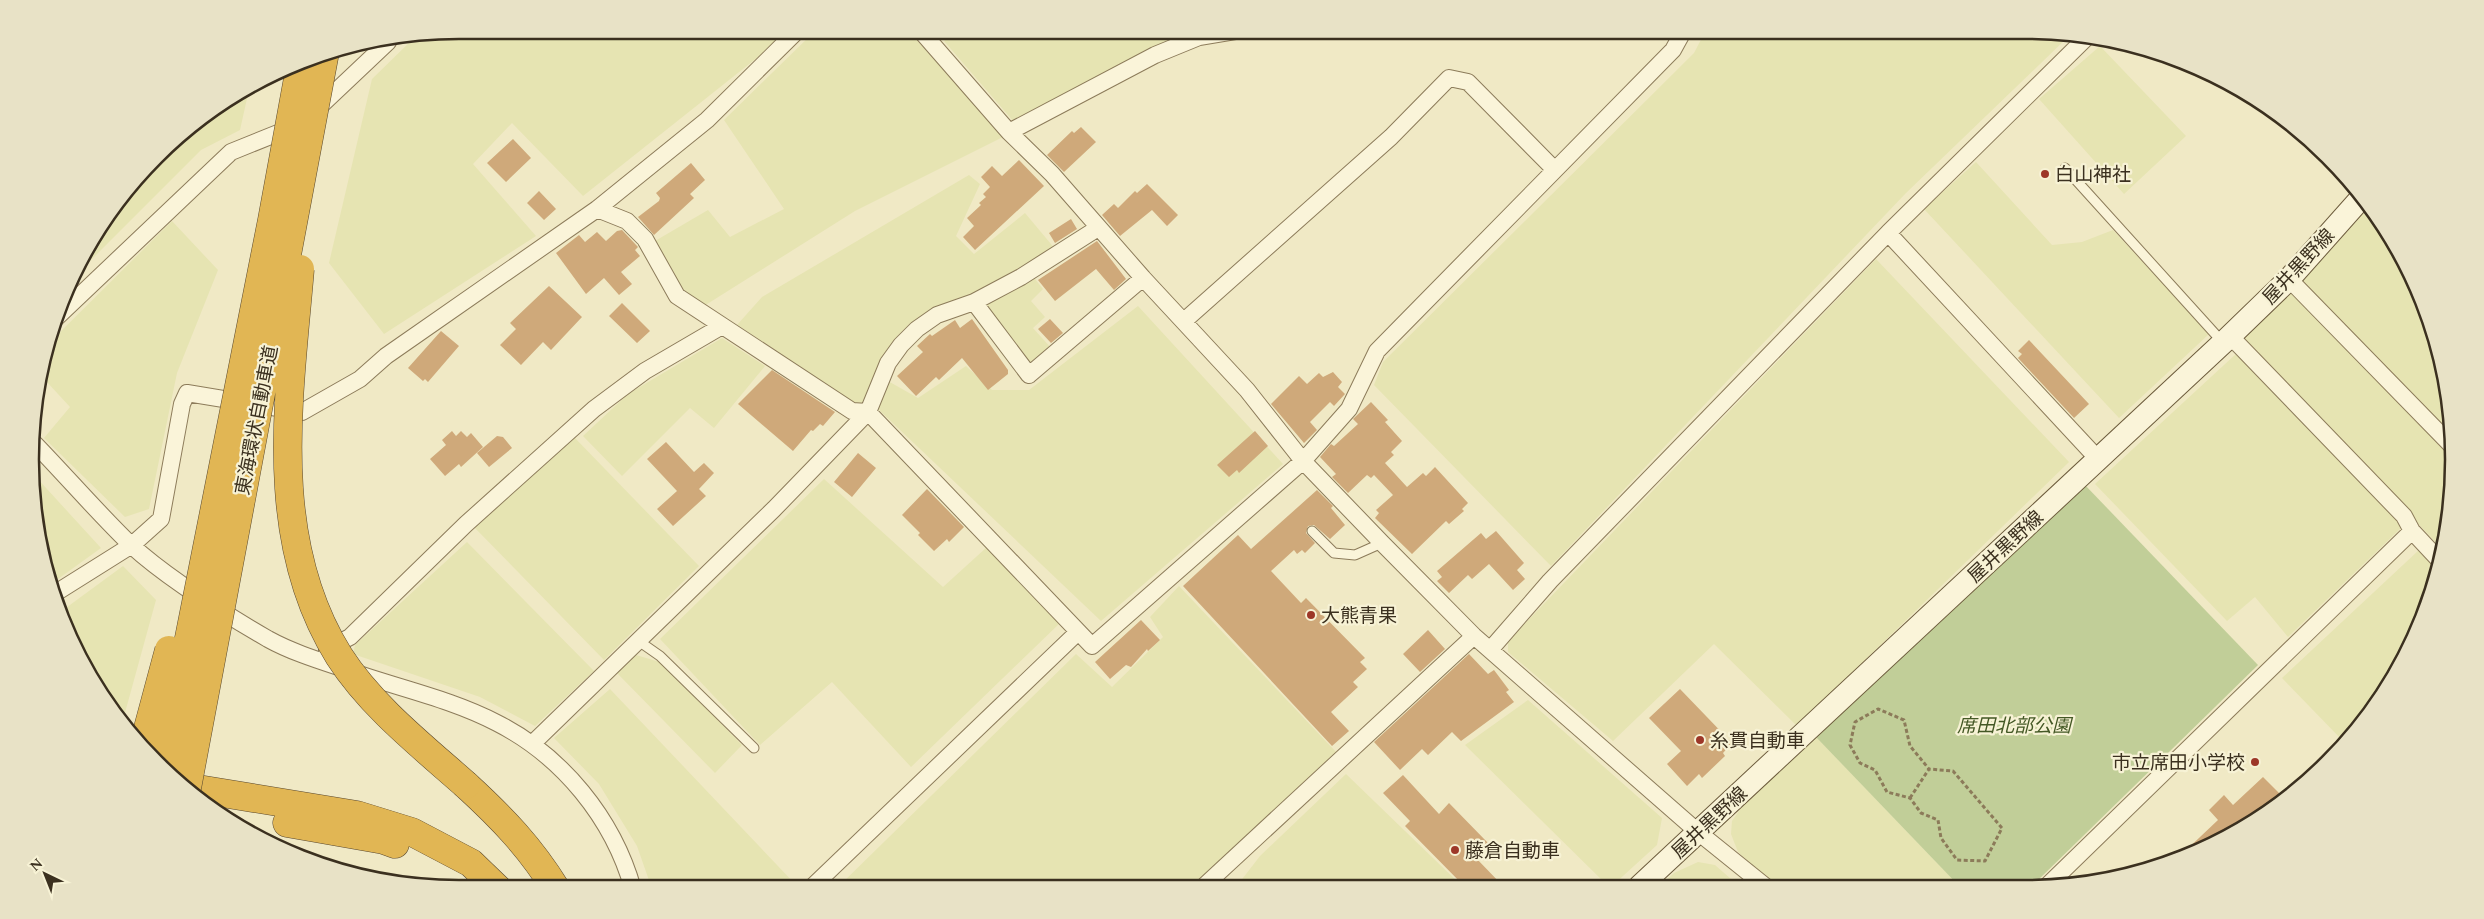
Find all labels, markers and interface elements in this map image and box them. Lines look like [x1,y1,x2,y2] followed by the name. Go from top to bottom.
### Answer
[2055,161,2131,190] place label: 白山神社
[2039,168,2051,180] marker: 白山神社
[2256,222,2342,312] street label: 屋井黒野線
[229,343,286,498] street label: 東海環状自動車道
[1961,504,2051,590] street label: 屋井黒野線
[1321,602,1397,631] place label: 大熊青果
[1305,609,1317,621] marker: 大熊青果
[1957,712,2074,741] park label: 席田北部公園
[1710,727,1805,756] place label: 糸貫自動車
[1694,734,1706,746] marker: 糸貫自動車
[2112,749,2245,778] place label: 市立席田小学校
[2249,756,2261,768] marker: 市立席田小学校
[1665,780,1755,866] street label: 屋井黒野線
[1465,837,1560,866] place label: 藤倉自動車
[1449,844,1461,856] marker: 藤倉自動車
[20,849,70,899] north arrow
[25,853,48,876] text: N

